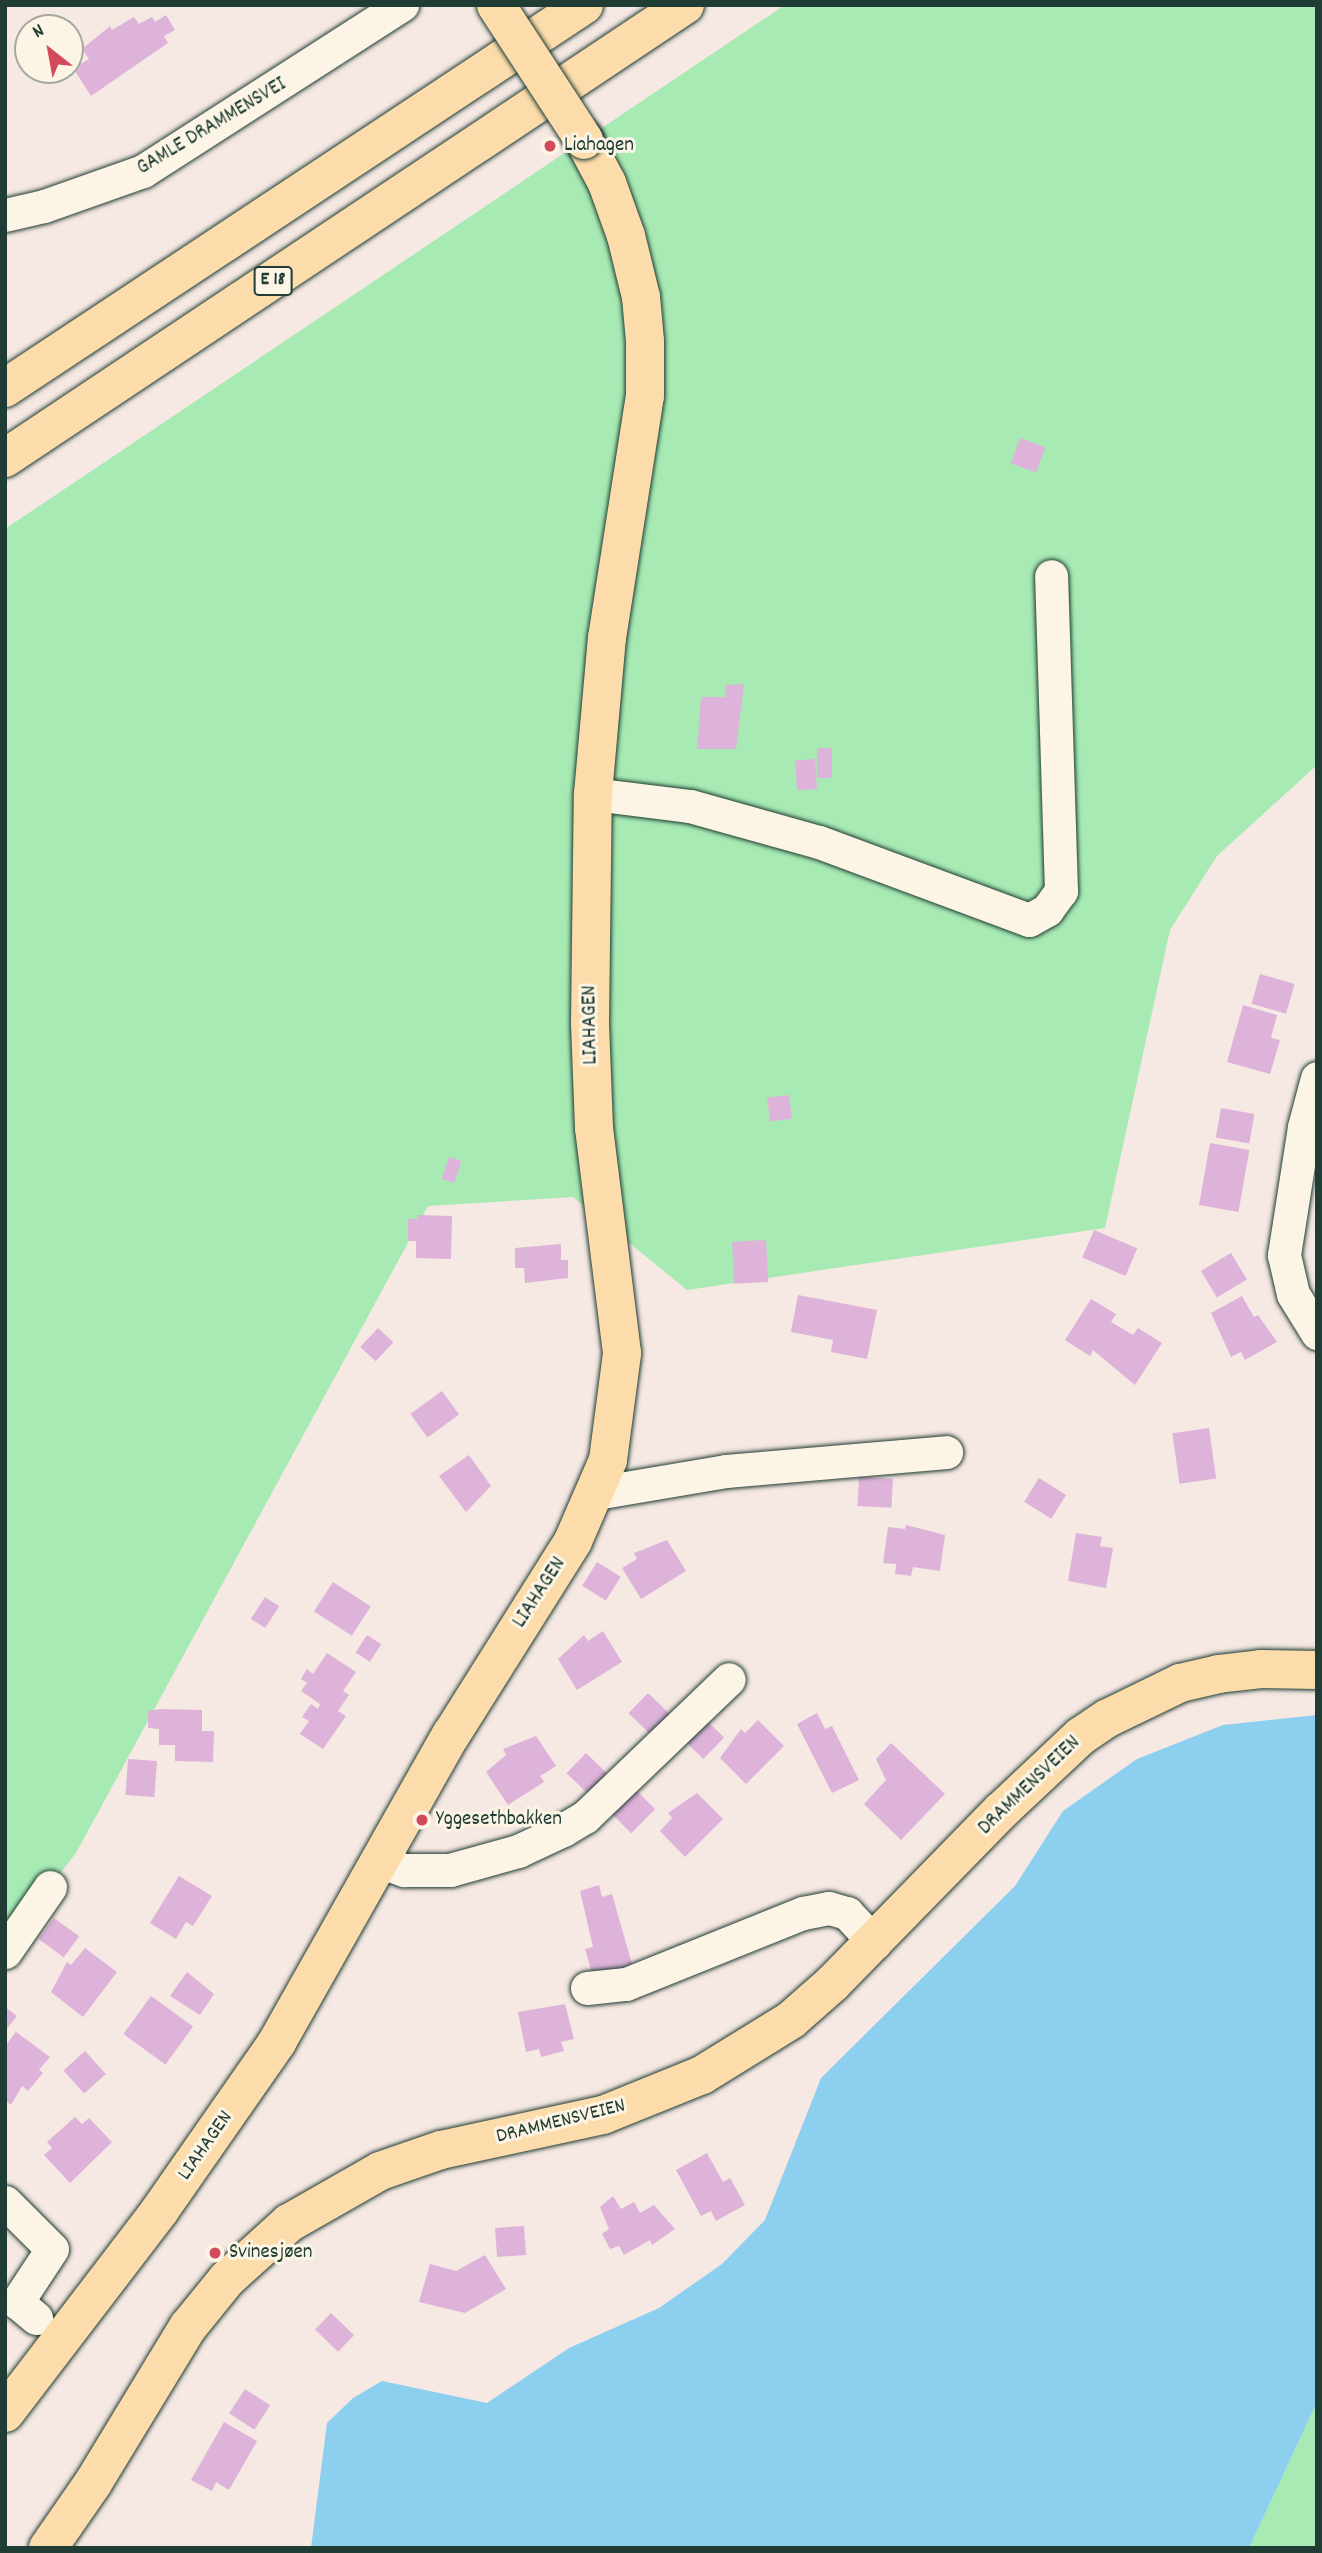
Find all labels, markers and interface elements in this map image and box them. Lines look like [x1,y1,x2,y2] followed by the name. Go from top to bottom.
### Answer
[14,14,84,84] north arrow
[28,18,50,46] text: N
[133,72,291,182] street label: GAMLE DRAMMENSVEI
[564,133,634,159] place label: Liahagen
[542,138,558,154] marker: Liahagen
[252,266,294,296] road number: E 18
[578,985,604,1065] street label: LIAHAGEN
[508,1553,572,1633] street label: LIAHAGEN
[974,1731,1086,1841] street label: DRAMMENSVEIEN
[436,1807,562,1833] place label: Yggesethbakken
[414,1812,430,1828] marker: Yggesethbakken
[494,2094,628,2150] street label: DRAMMENSVEIEN
[173,2106,239,2186] street label: LIAHAGEN
[229,2240,312,2266] place label: Svinesjøen
[207,2245,223,2261] marker: Svinesjøen

